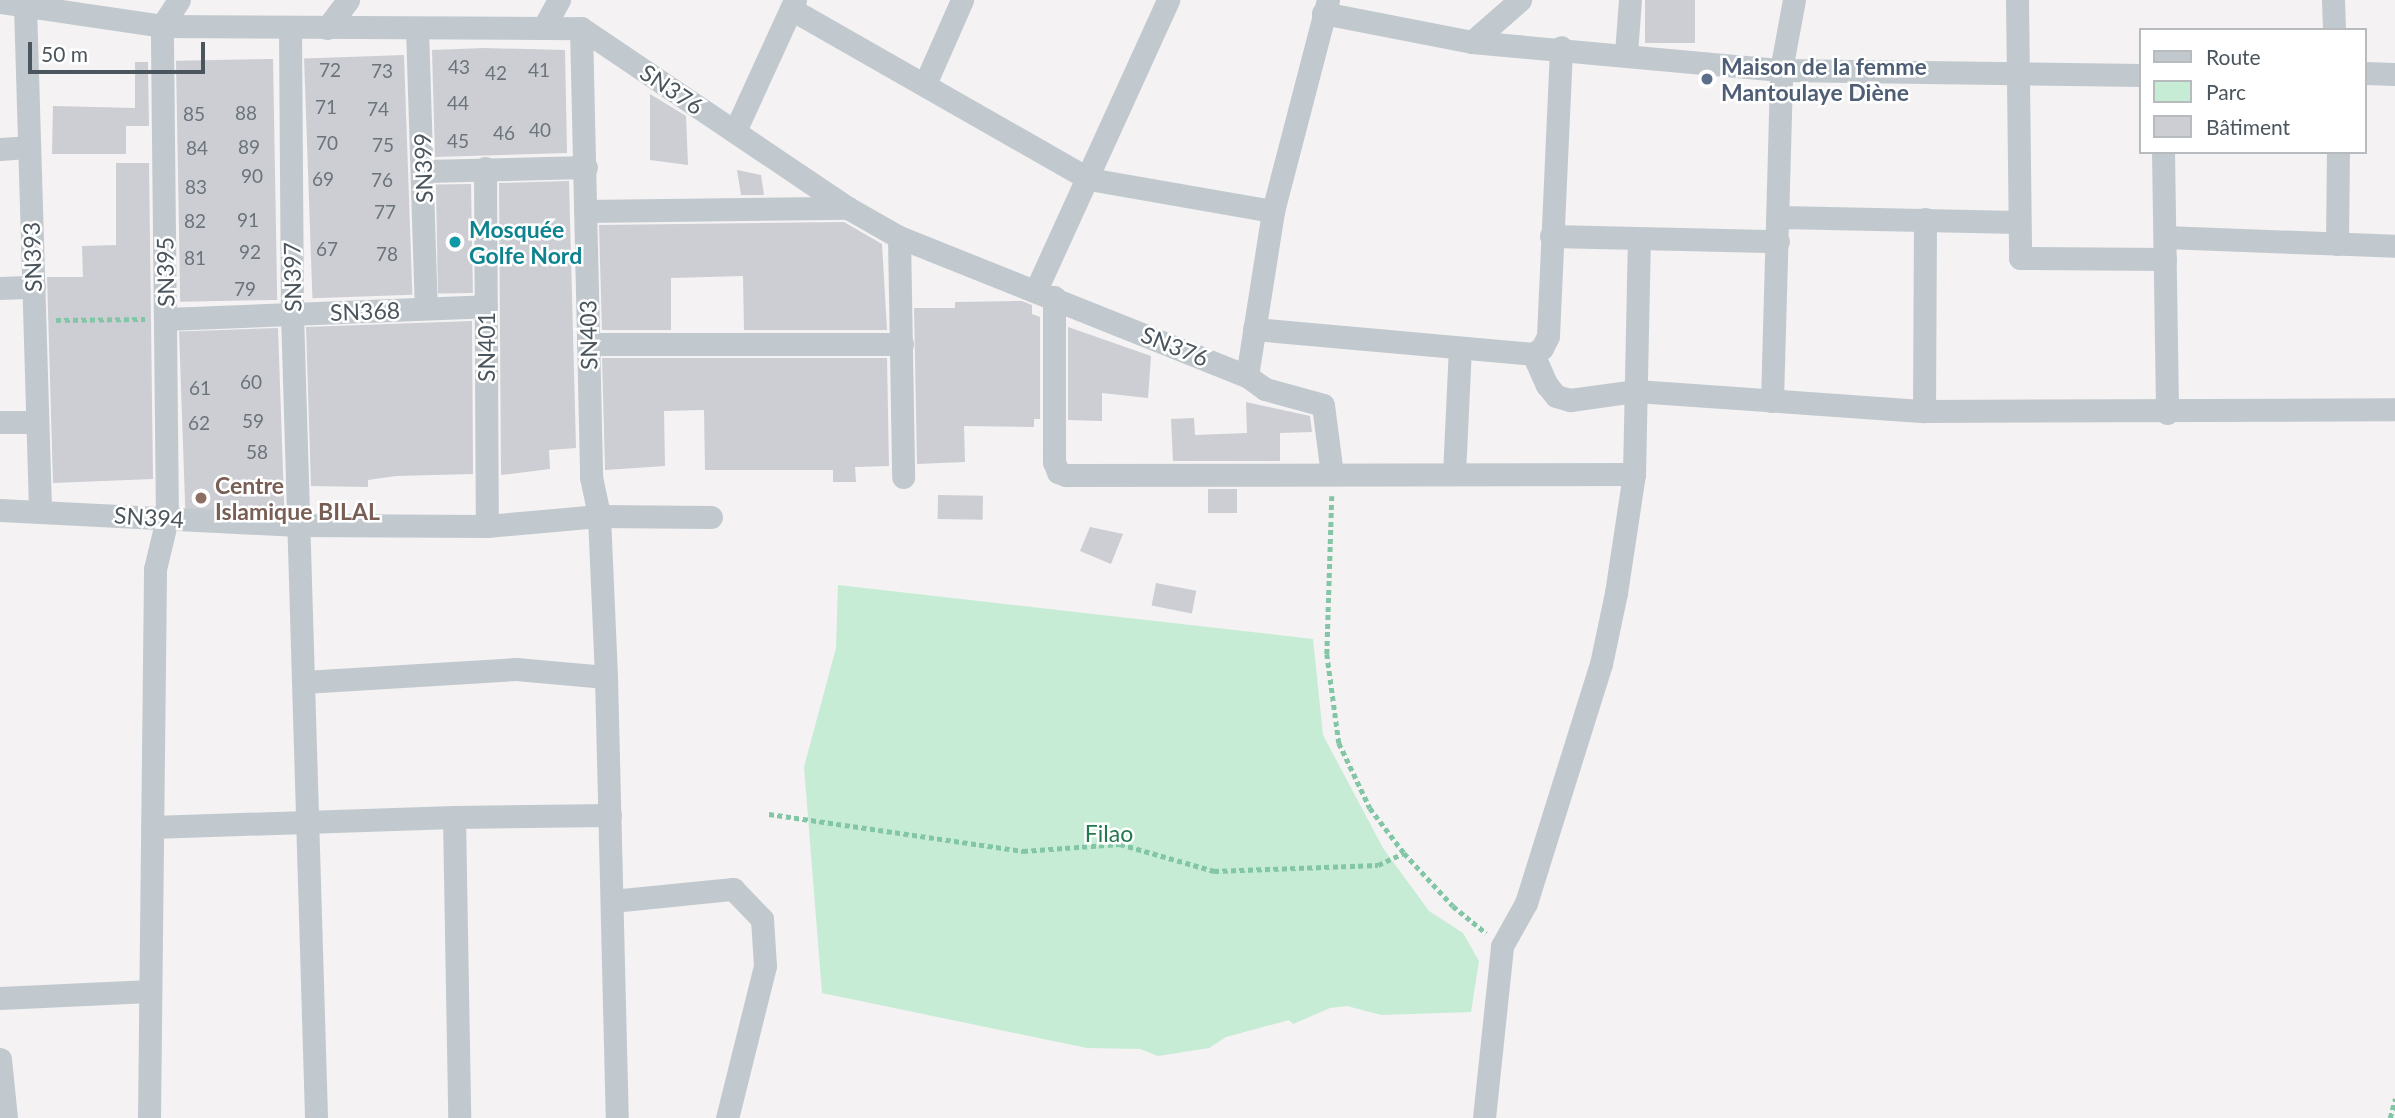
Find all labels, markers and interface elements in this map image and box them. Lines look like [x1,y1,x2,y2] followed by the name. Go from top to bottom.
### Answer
[32,28,208,72] scale bar
[2140,28,2367,154] legend
[41,41,88,66] text: 50 m
[2206,44,2261,69] text: Route
[1721,52,1927,106] place label: Maison de la femme Mantoulaye Diène
[448,56,470,78] house number: 43
[635,58,709,120] street label: SN376
[319,59,341,81] house number: 72
[528,59,550,81] house number: 41
[371,60,393,82] house number: 73
[485,62,507,84] house number: 42
[1699,71,1715,87] marker: Maison de la femme Mantoulaye Diène
[2206,79,2246,104] text: Parc
[447,92,469,114] house number: 44
[315,96,337,118] house number: 71
[367,98,389,120] house number: 74
[235,102,257,124] house number: 88
[183,103,205,125] house number: 85
[2206,114,2290,139] text: Bâtiment
[529,119,551,141] house number: 40
[493,122,515,144] house number: 46
[447,130,469,152] house number: 45
[316,132,338,154] house number: 70
[408,133,438,203] street label: SN399
[372,134,394,156] house number: 75
[238,136,260,158] house number: 89
[186,137,208,159] house number: 84
[241,165,263,187] house number: 90
[312,168,334,190] house number: 69
[371,169,393,191] house number: 76
[185,176,207,198] house number: 83
[374,201,396,223] house number: 77
[237,209,259,231] house number: 91
[184,210,206,232] house number: 82
[469,215,582,269] place label: Mosquée Golfe Nord
[17,222,47,292] street label: SN393
[447,234,463,250] marker: Mosquée Golfe Nord
[151,237,179,307] street label: SN395
[316,238,338,260] house number: 67
[239,241,261,263] house number: 92
[278,242,306,312] street label: SN397
[376,243,398,265] house number: 78
[184,247,206,269] house number: 81
[234,278,256,300] house number: 79
[330,296,400,326] street label: SN368
[574,300,602,370] street label: SN403
[472,312,500,382] street label: SN401
[1137,320,1213,372] street label: SN376
[240,371,262,393] house number: 60
[189,377,211,399] house number: 61
[242,410,264,432] house number: 59
[188,412,210,434] house number: 62
[246,441,268,463] house number: 58
[215,471,380,525] place label: Centre Islamique BILAL
[193,490,209,506] marker: Centre Islamique BILAL
[113,501,185,533] street label: SN394
[1085,819,1133,847] park label: Filao

